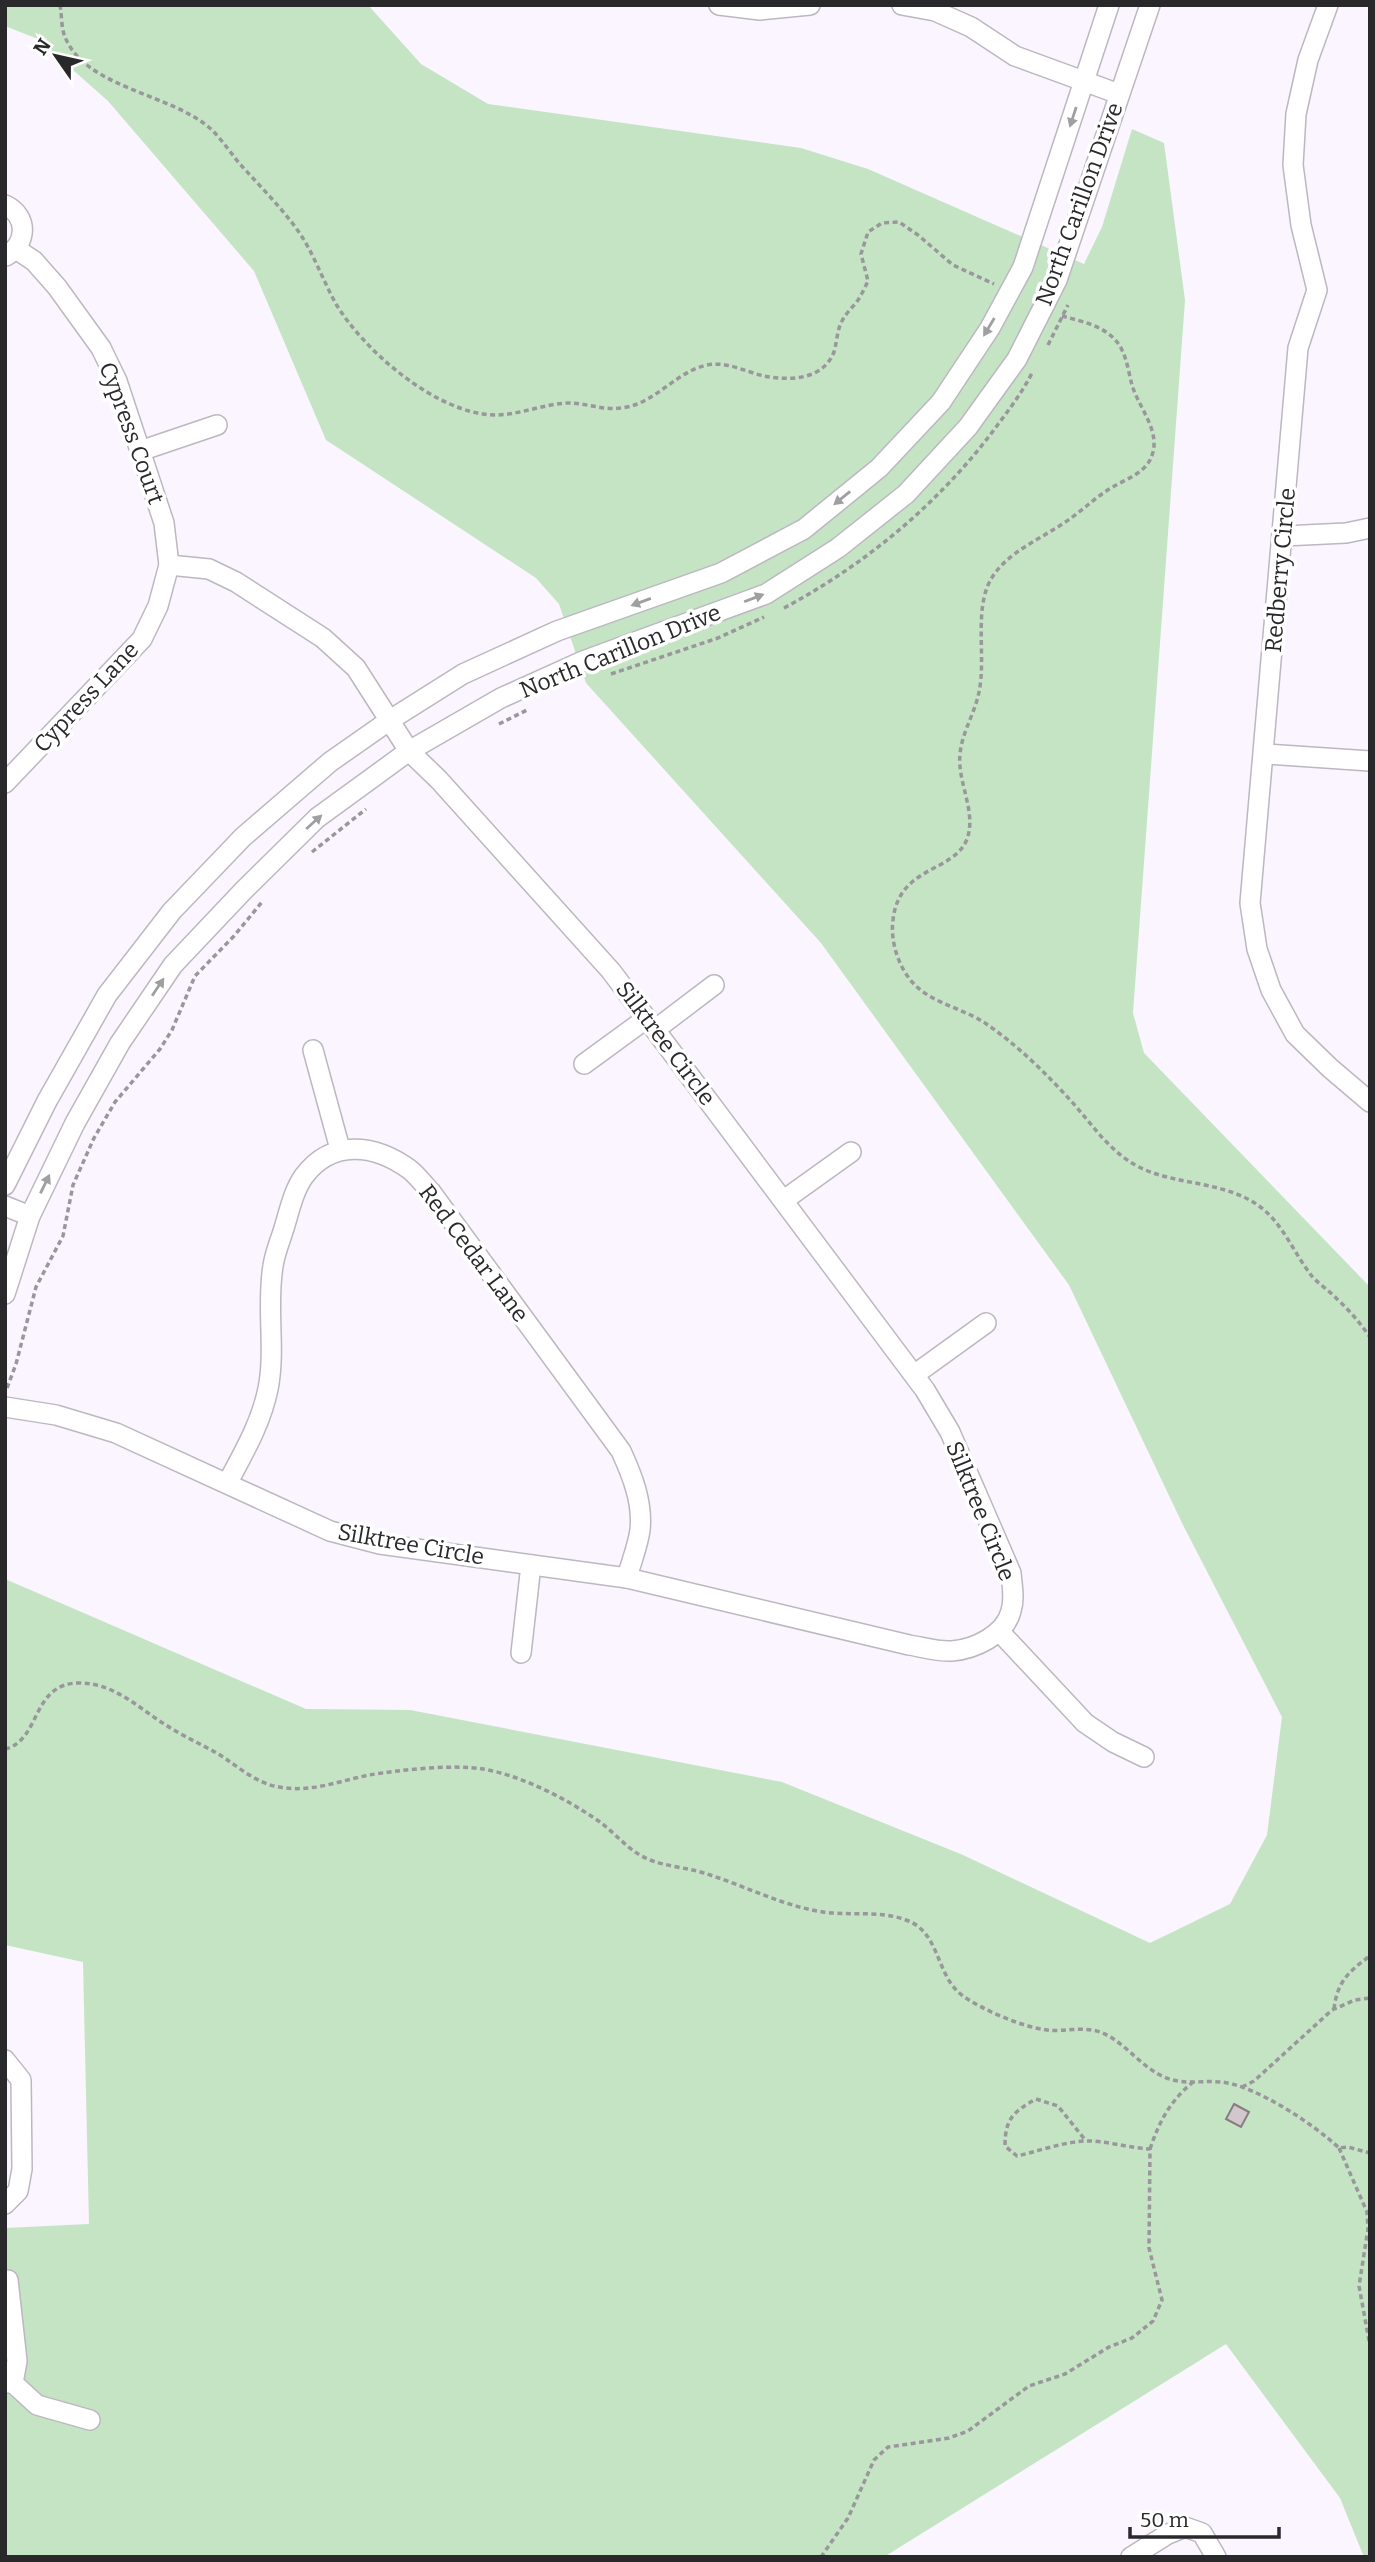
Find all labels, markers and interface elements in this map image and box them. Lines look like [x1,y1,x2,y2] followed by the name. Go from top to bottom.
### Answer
[21,21,91,91] north arrow
[29,34,56,59] text: N
[1029,99,1129,309] street label: North Carillon Drive
[1067,107,1078,128] one-way arrow
[983,318,996,337] one-way arrow
[93,358,171,508] street label: Cypress Court
[1259,487,1301,653] street label: Redberry Circle
[833,491,851,506] one-way arrow
[744,592,765,603] one-way arrow
[631,596,652,607] one-way arrow
[515,598,725,704] street label: North Carillon Drive
[28,636,144,758] street label: Cypress Lane
[305,814,323,830] one-way arrow
[610,975,722,1111] street label: Silktree Circle
[151,978,165,996] one-way arrow
[40,1174,51,1194] one-way arrow
[413,1179,535,1327] street label: Red Cedar Lane
[940,1437,1022,1585] street label: Silktree Circle
[336,1517,486,1571] street label: Silktree Circle
[1130,2496,1279,2540] scale bar
[1140,2507,1189,2533] text: 50 m

